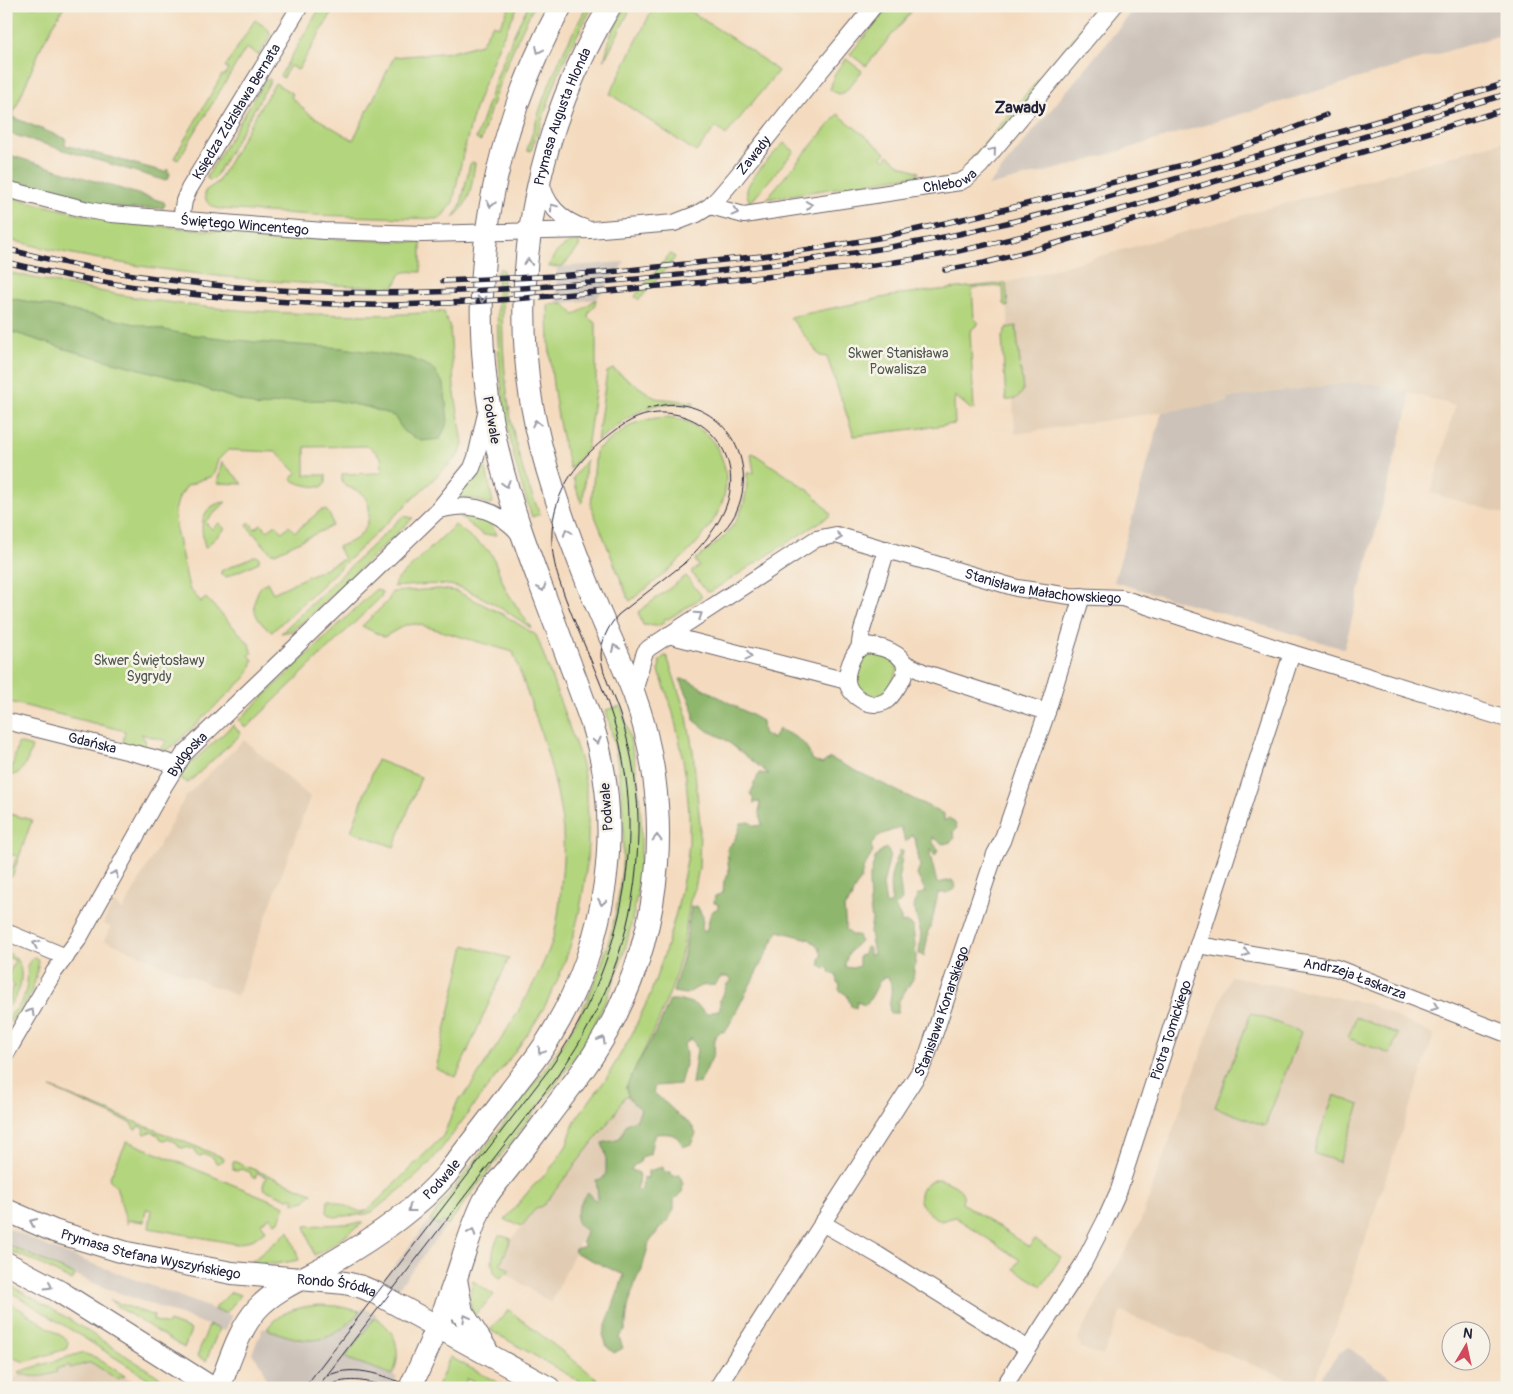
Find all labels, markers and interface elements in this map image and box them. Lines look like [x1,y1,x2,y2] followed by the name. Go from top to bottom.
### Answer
[189,41,284,183] street label: Księdza Zdzisława Bernata
[531,45,595,187] street label: Prymasa Augusta Hlonda
[535,45,545,54] one-way arrow
[994,98,1046,118] district label: Zawady
[733,133,774,178] street label: Zawady
[988,147,997,156] one-way arrow
[922,165,981,197] street label: Chlebowa
[486,200,496,209] one-way arrow
[805,200,813,210] one-way arrow
[550,203,559,213] one-way arrow
[731,207,739,217] one-way arrow
[180,211,310,239] street label: Świętego Wincentego
[522,257,533,265] one-way arrow
[476,295,487,303] one-way arrow
[848,345,948,378] park label: Skwer Stanisława Powalisza
[479,395,504,445] street label: Podwale
[531,419,542,428] one-way arrow
[501,479,511,487] one-way arrow
[563,528,573,537] one-way arrow
[835,531,843,542] one-way arrow
[963,565,1122,607] street label: Stanisława Małachowskiego
[536,583,546,592] one-way arrow
[694,612,703,621] one-way arrow
[610,644,621,653] one-way arrow
[745,650,754,661] one-way arrow
[94,651,204,685] park label: Skwer Świętosławy Sygrydy
[164,728,211,780] street label: Bydgoska
[66,729,118,757] street label: Gdańska
[591,736,602,745] one-way arrow
[596,782,617,832] street label: Podwale
[652,834,662,842] one-way arrow
[109,870,119,879] one-way arrow
[597,897,607,906] one-way arrow
[32,940,41,951] one-way arrow
[911,944,973,1080] street label: Stanisława Konarskiego
[1242,948,1251,958] one-way arrow
[1302,955,1409,1003] street label: Andrzeja Łaskarza
[1147,978,1195,1082] street label: Piotra Tomickiego
[1431,1001,1439,1011] one-way arrow
[24,1009,34,1018] one-way arrow
[595,1036,605,1045] one-way arrow
[538,1045,547,1055] one-way arrow
[419,1156,464,1203] street label: Podwale
[408,1203,417,1211] one-way arrow
[29,1218,38,1229] one-way arrow
[59,1225,242,1283] street label: Prymasa Stefana Wyszyńskiego
[466,1228,476,1237] one-way arrow
[296,1271,379,1301] street label: Rondo Śródka
[44,1280,53,1290] one-way arrow
[462,1315,472,1324] one-way arrow
[1440,1322,1490,1372] north arrow
[1462,1325,1474,1343] text: N

